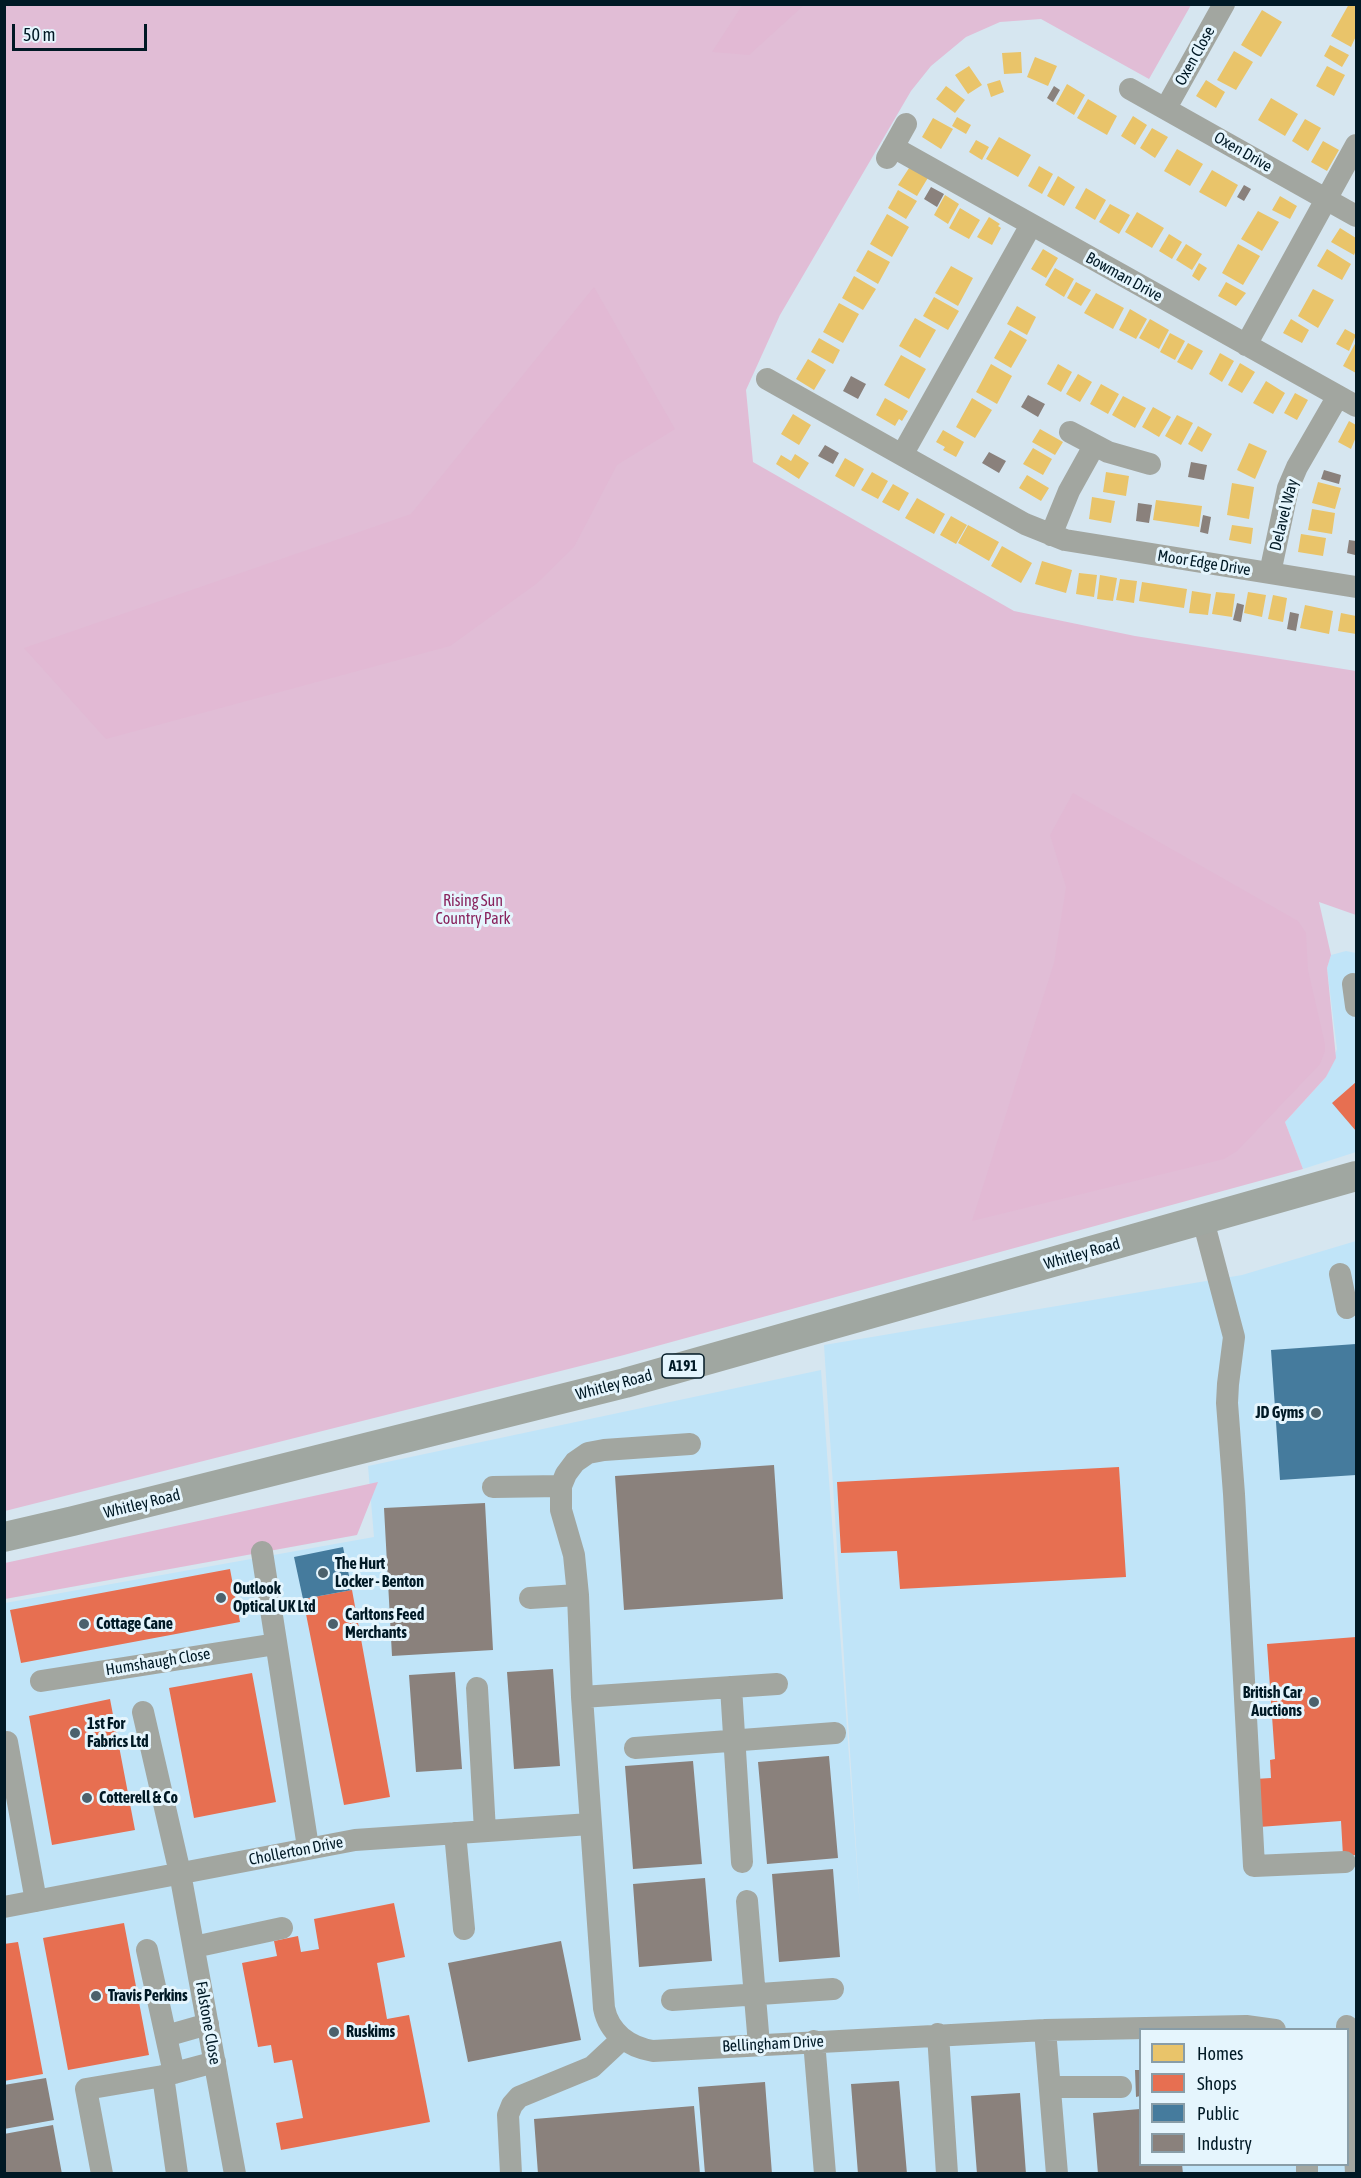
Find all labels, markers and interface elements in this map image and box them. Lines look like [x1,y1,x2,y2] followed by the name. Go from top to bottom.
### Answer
[15,12,150,50] scale bar
[1171,23,1219,89] street label: Oxen Close
[23,24,55,45] text: 50 m
[1211,128,1275,176] street label: Oxen Drive
[1082,248,1166,306] street label: Bowman Drive
[1266,477,1302,553] street label: Delavel Way
[1156,546,1252,580] street label: Moor Edge Drive
[435,891,511,929] park label: Rising Sun Country Park
[1042,1234,1122,1274] street label: Whitley Road
[662,1354,704,1378] road number: A191
[574,1366,654,1404] street label: Whitley Road
[1255,1403,1304,1423] place label: JD Gyms
[1309,1406,1323,1420] marker: JD Gyms
[102,1485,182,1523] street label: Whitley Road
[335,1554,424,1592] place label: The Hurt Locker - Benton
[316,1566,330,1580] marker: The Hurt Locker - Benton
[233,1579,316,1617] place label: Outlook Optical UK Ltd
[214,1591,228,1605] marker: Outlook Optical UK Ltd
[345,1605,424,1643] place label: Carltons Feed Merchants
[96,1614,173,1634] place label: Cottage Cane
[77,1617,91,1631] marker: Cottage Cane
[326,1617,340,1631] marker: Carltons Feed Merchants
[104,1644,212,1680] street label: Humshaugh Close
[1243,1683,1302,1721] place label: British Car Auctions
[1307,1695,1321,1709] marker: British Car Auctions
[87,1714,149,1752] place label: 1st For Fabrics Ltd
[68,1726,82,1740] marker: 1st For Fabrics Ltd
[99,1788,178,1808] place label: Cotterell & Co
[80,1791,94,1805] marker: Cotterell & Co
[247,1832,345,1870] street label: Chollerton Drive
[191,1980,225,2066] street label: Falstone Close
[108,1986,188,2006] place label: Travis Perkins
[89,1989,103,2003] marker: Travis Perkins
[346,2022,395,2042] place label: Ruskims
[327,2025,341,2039] marker: Ruskims
[1139,2028,1349,2166] legend
[722,2032,824,2056] street label: Bellingham Drive
[1197,2043,1243,2064] text: Homes
[1197,2073,1237,2094] text: Shops
[1197,2103,1239,2124] text: Public
[1197,2133,1252,2154] text: Industry

